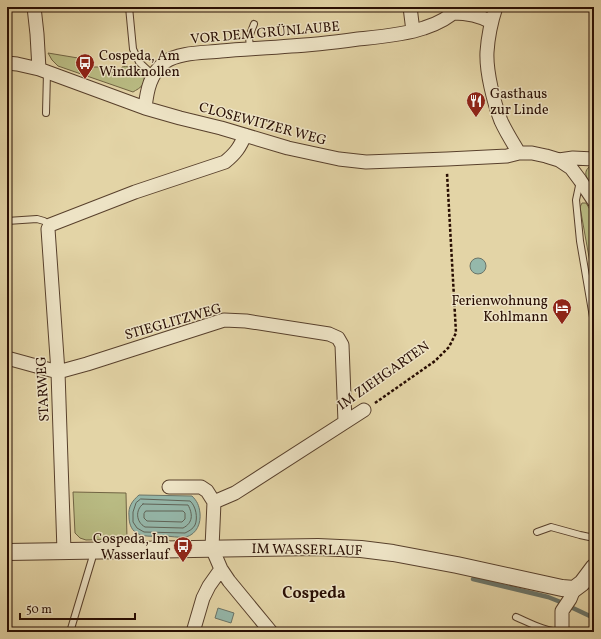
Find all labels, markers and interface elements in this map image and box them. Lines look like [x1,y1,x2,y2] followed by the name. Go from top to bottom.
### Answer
[190,18,341,49] street label: VOR DEM GRÜNLAUBE
[99,47,180,82] place label: Cospeda, Am Windknollen
[74,52,96,80] bus stop icon: Cospeda, Am Windknollen
[490,85,549,120] place label: Gasthaus zur Linde
[465,90,487,118] restaurant icon: Gasthaus zur Linde
[197,98,328,151] street label: CLOSEWITZER WEG
[452,292,548,327] place label: Ferienwohnung Kohlmann
[551,297,573,325] hotel icon: Ferienwohnung Kohlmann
[123,300,224,345] street label: STIEGLITZWEG
[334,337,434,415] street label: IM ZIEHGARTEN
[32,356,55,422] street label: STARWEG
[93,530,170,565] place label: Cospeda, Im Wasserlauf
[172,535,194,563] bus stop icon: Cospeda, Im Wasserlauf
[251,540,363,561] street label: IM WASSERLAUF
[282,583,346,605] district label: Cospeda
[20,595,135,621] scale bar
[26,602,52,618] text: 50 m

